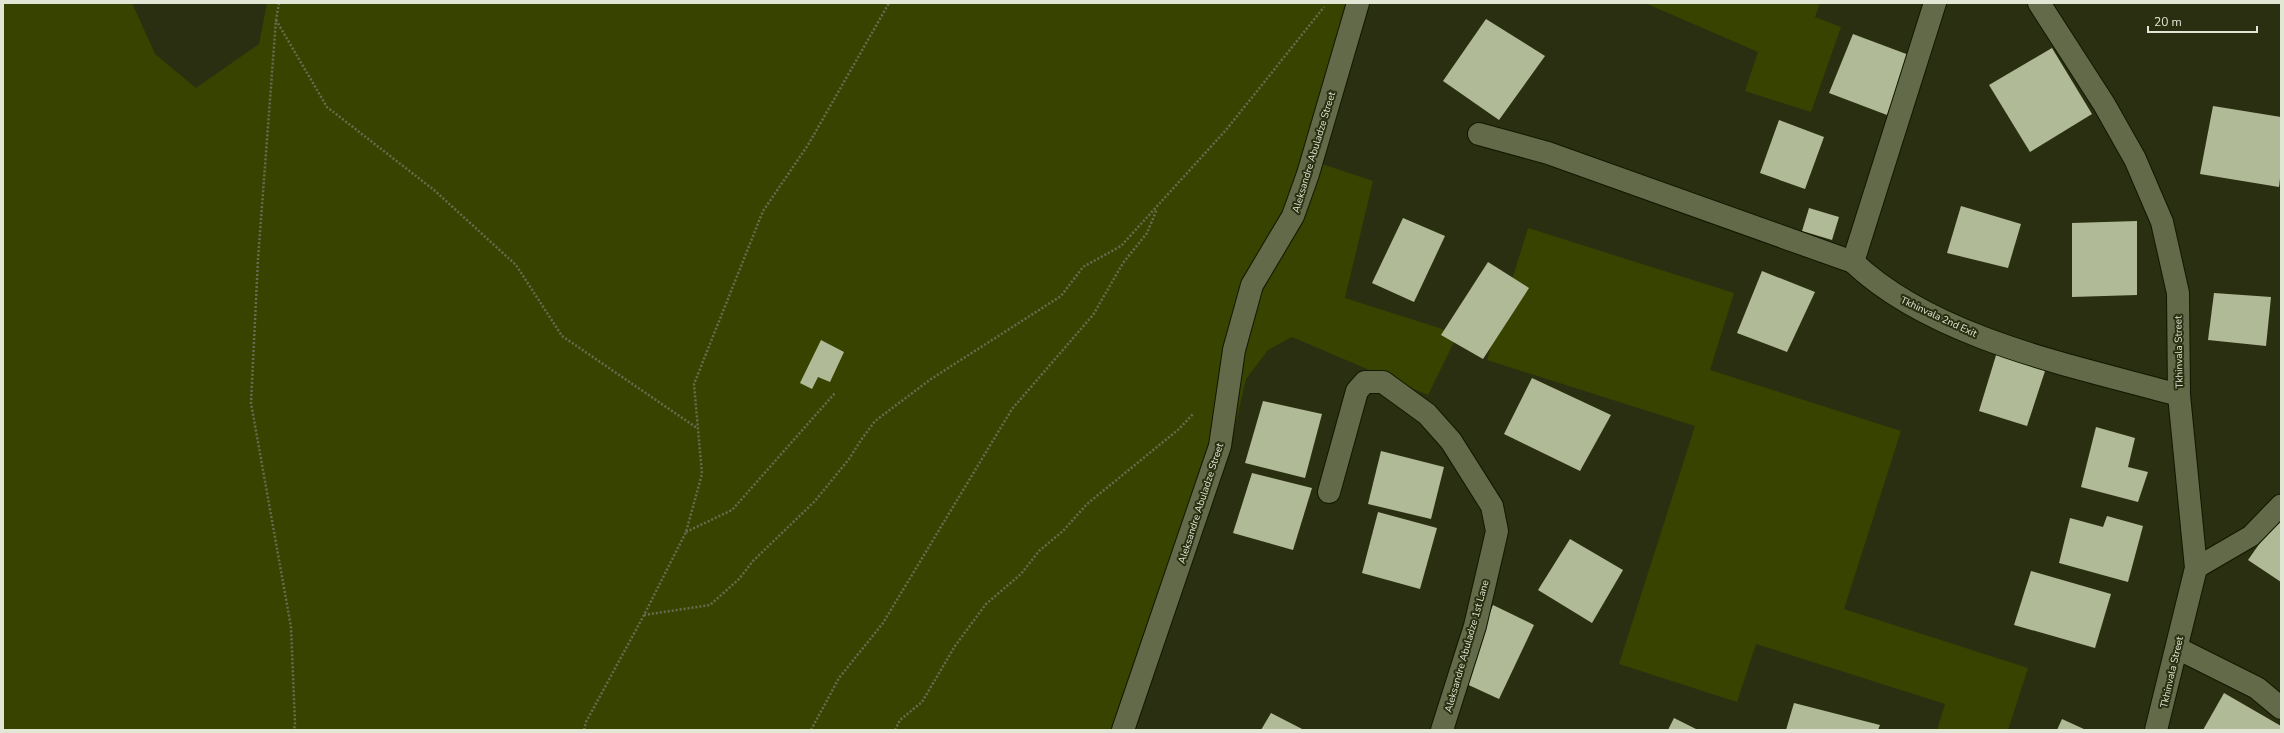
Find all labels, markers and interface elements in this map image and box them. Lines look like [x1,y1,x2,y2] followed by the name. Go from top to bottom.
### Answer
[2148,8,2257,34] scale bar
[2154,14,2182,30] text: 20 m
[1289,90,1339,215] street label: Aleksandre Abuladze Street
[1898,293,1980,341] street label: Tkhinvala 2nd Exit
[2171,315,2187,389] street label: Tkhinvala Street
[1175,441,1227,565] street label: Aleksandre Abuladze Street
[1441,578,1493,714] street label: Aleksandre Abuladze 1st Lane
[2157,635,2187,709] street label: Tkhinvala Street

